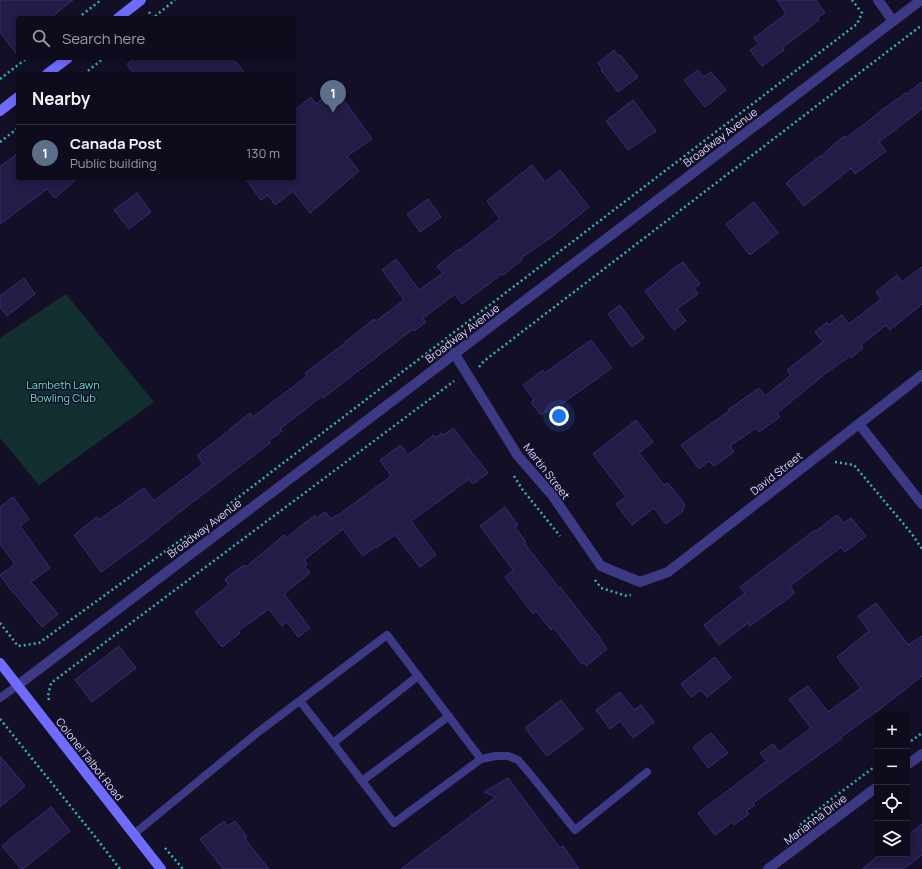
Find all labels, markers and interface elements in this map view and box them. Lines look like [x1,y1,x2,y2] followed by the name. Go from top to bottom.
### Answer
[16,16,296,60] search box
[30,27,52,49] icon: search
[62,28,145,49] text: Search here
[320,80,346,113] pin: 1
[32,87,90,110] text: Nearby
[680,104,761,170] street label: Broadway Avenue
[70,133,162,154] text: Canada Post
[42,144,48,162] text: 1
[246,144,280,162] text: 130 m
[70,154,157,172] text: Public building
[422,300,503,366] street label: Broadway Avenue
[26,377,100,405] park label: Lambeth Lawn Bowling Club
[549,406,569,426] your location
[520,440,574,502] street label: Martin Street
[747,448,805,498] street label: David Street
[164,495,245,561] street label: Broadway Avenue
[874,713,910,857] map controls
[874,713,910,749] button: +
[53,714,127,804] street label: Colonel Talbot Road
[874,749,910,785] button: −
[874,785,910,821] button: locate
[780,790,850,848] street label: Marianna Drive
[874,821,910,857] button: layers

